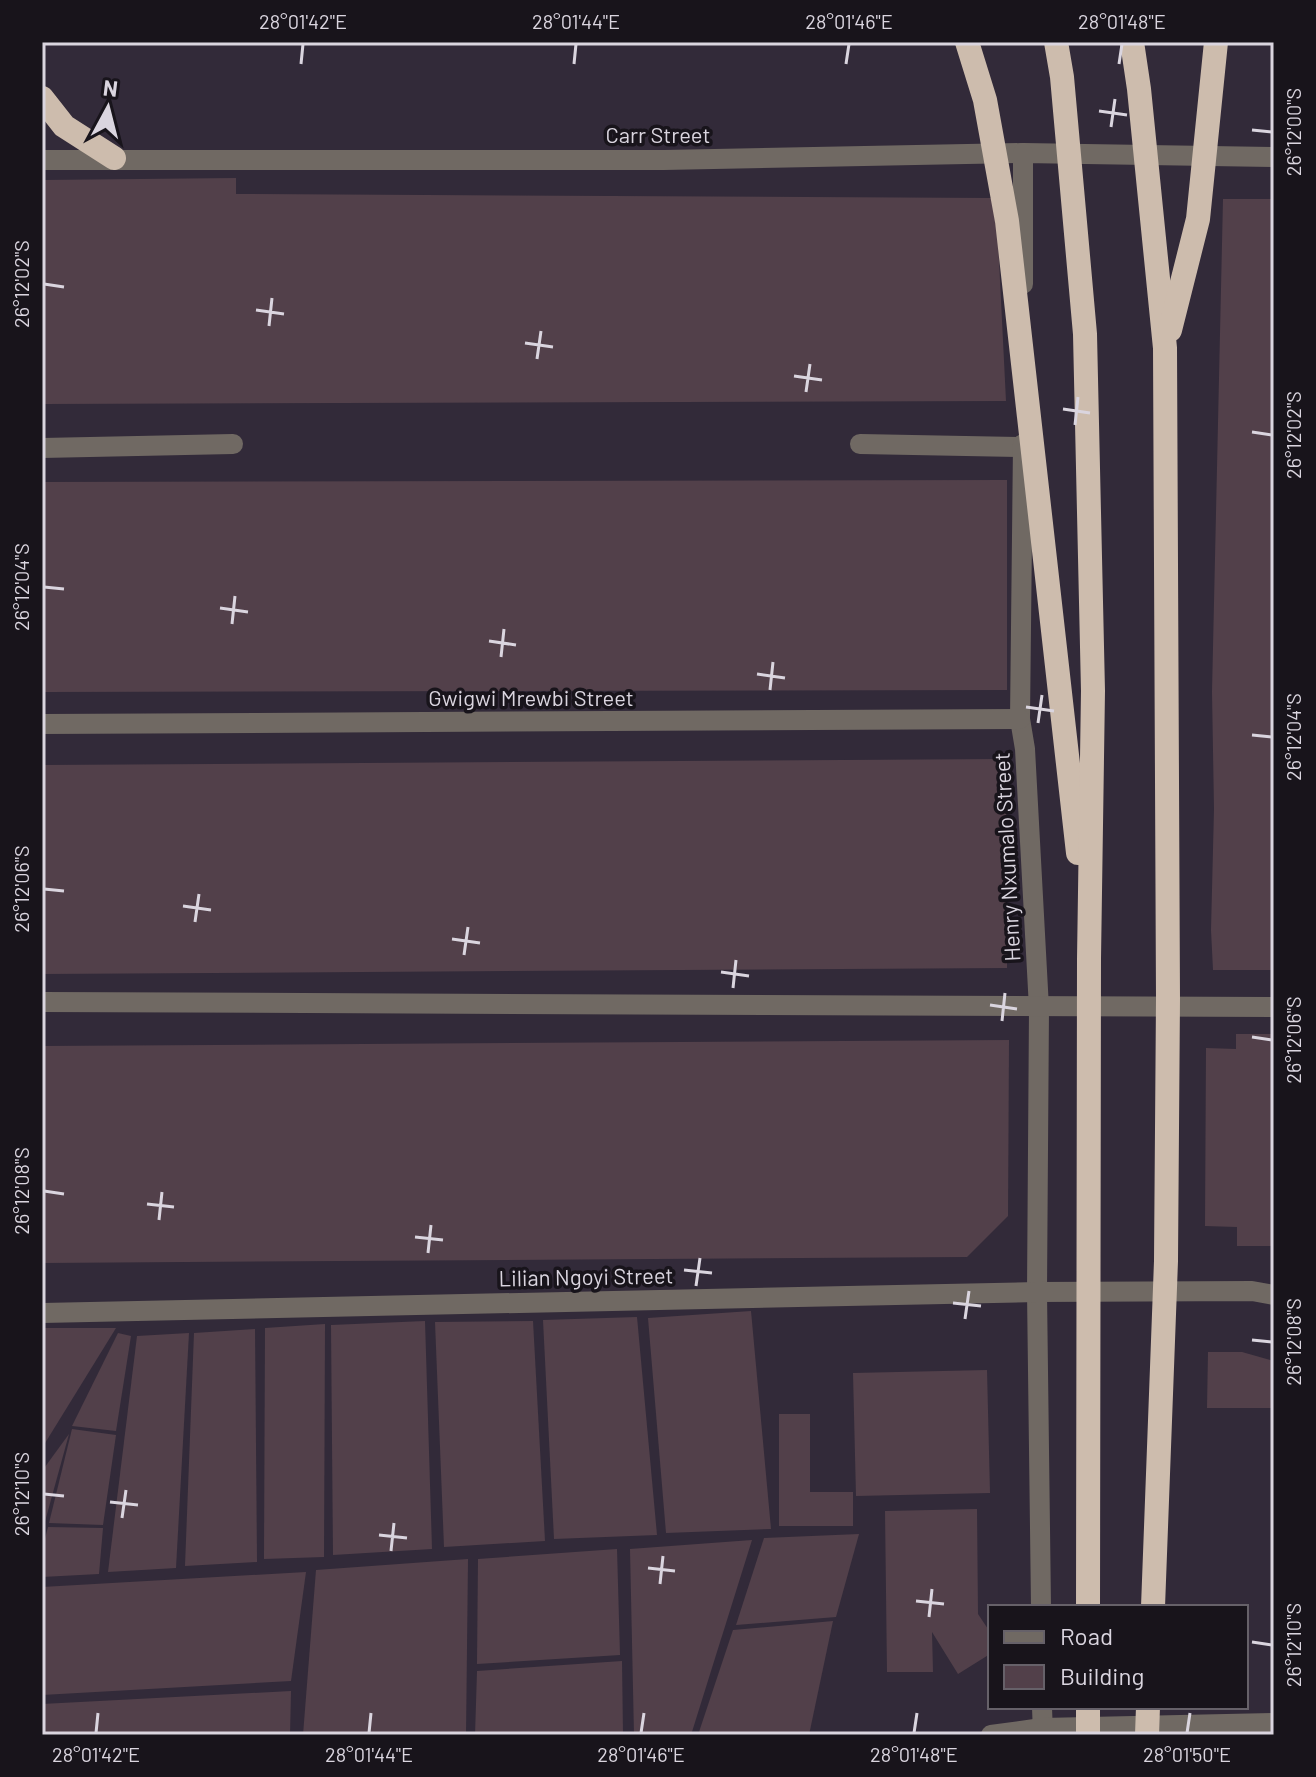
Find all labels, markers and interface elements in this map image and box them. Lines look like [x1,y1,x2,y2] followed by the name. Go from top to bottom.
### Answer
[259,9,347,33] text: 28°01'42"E
[532,9,620,33] text: 28°01'44"E
[805,9,893,33] text: 28°01'46"E
[1078,9,1166,33] text: 28°01'48"E
[68,68,148,148] north arrow
[102,73,119,101] text: N
[1281,88,1305,176] text: 26°12'00"S
[606,121,710,147] street label: Carr Street
[9,240,33,328] text: 26°12'02"S
[1281,391,1305,479] text: 26°12'02"S
[9,543,33,631] text: 26°12'04"S
[428,684,634,710] street label: Gwigwi Mrewbi Street
[1281,693,1305,781] text: 26°12'04"S
[988,752,1024,962] street label: Henry Nxumalo Street
[9,845,33,933] text: 26°12'06"S
[1281,996,1305,1084] text: 26°12'06"S
[9,1147,33,1235] text: 26°12'08"S
[498,1261,674,1291] street label: Lilian Ngoyi Street
[1281,1298,1305,1386] text: 26°12'08"S
[9,1452,33,1536] text: 26°12'10"S
[1281,1603,1305,1687] text: 26°12'10"S
[988,1605,1248,1709] legend
[1060,1621,1113,1650] text: Road
[1060,1661,1144,1690] text: Building
[52,1742,140,1766] text: 28°01'42"E
[325,1742,413,1766] text: 28°01'44"E
[597,1742,685,1766] text: 28°01'46"E
[870,1742,958,1766] text: 28°01'48"E
[1143,1742,1231,1766] text: 28°01'50"E

